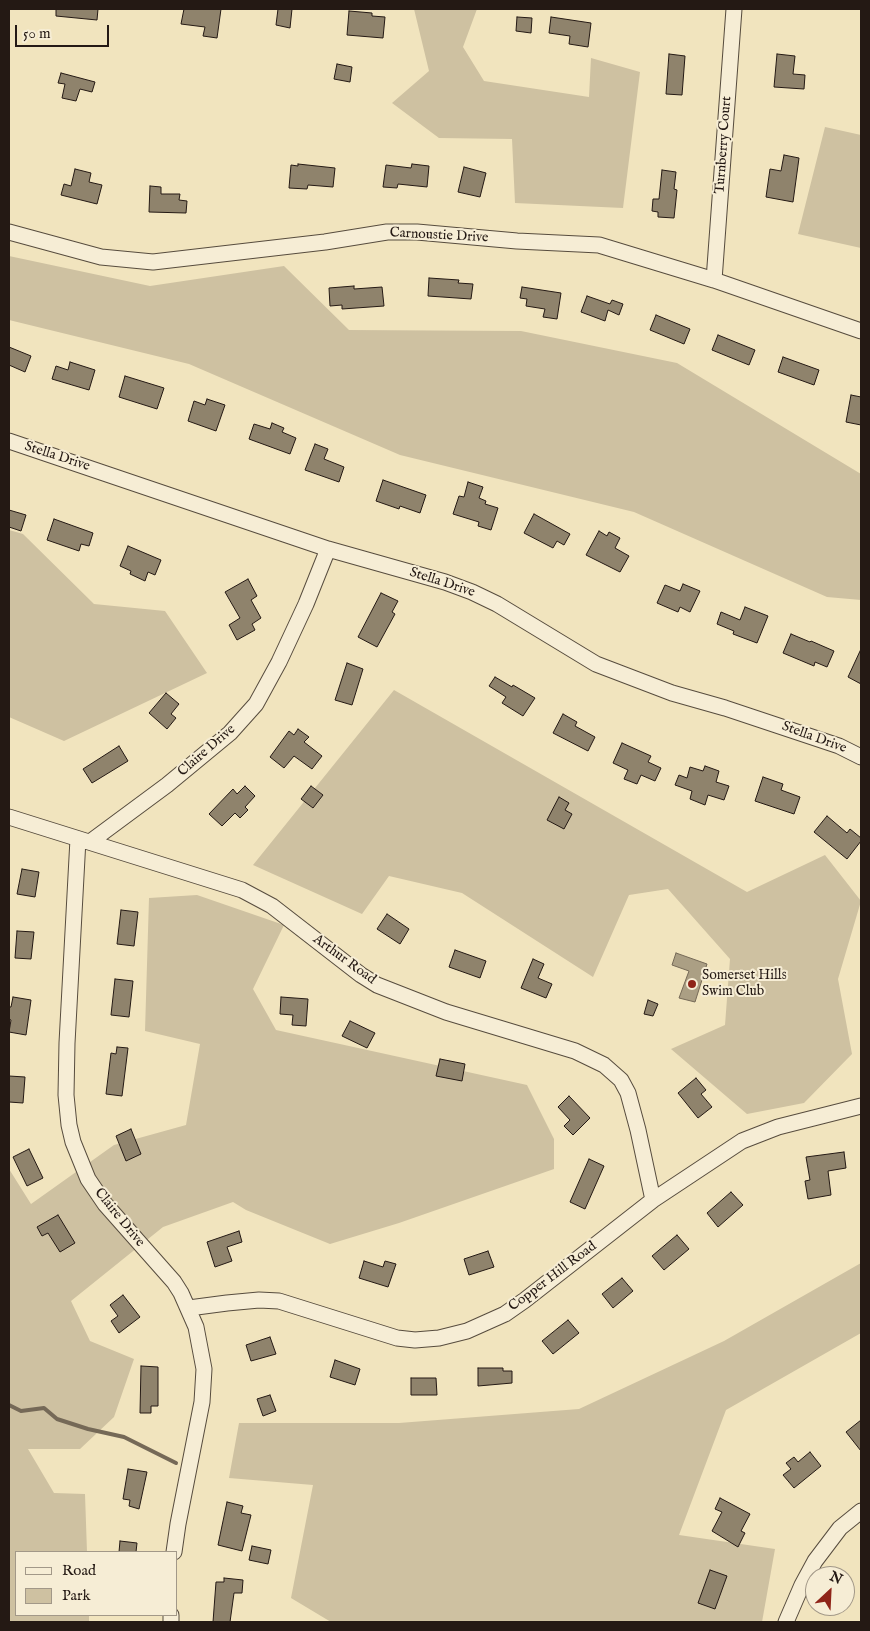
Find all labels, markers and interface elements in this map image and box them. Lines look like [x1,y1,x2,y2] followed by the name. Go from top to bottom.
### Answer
[18,15,111,47] scale bar
[23,24,51,43] text: 50 m
[712,96,736,194] street label: Turnberry Court
[389,225,489,247] street label: Carnoustie Drive
[22,439,92,475] street label: Stella Drive
[407,565,477,601] street label: Stella Drive
[779,719,849,757] street label: Stella Drive
[175,721,239,781] street label: Claire Drive
[309,931,379,989] street label: Arthur Road
[702,968,787,1000] place label: Somerset Hills Swim Club
[686,978,698,990] marker: Somerset Hills Swim Club
[90,1185,148,1251] street label: Claire Drive
[506,1239,600,1315] street label: Copper Hill Road
[15,1551,178,1616] legend
[62,1561,96,1580] text: Road
[805,1566,855,1616] north arrow
[827,1568,845,1589] text: N
[62,1586,91,1605] text: Park

